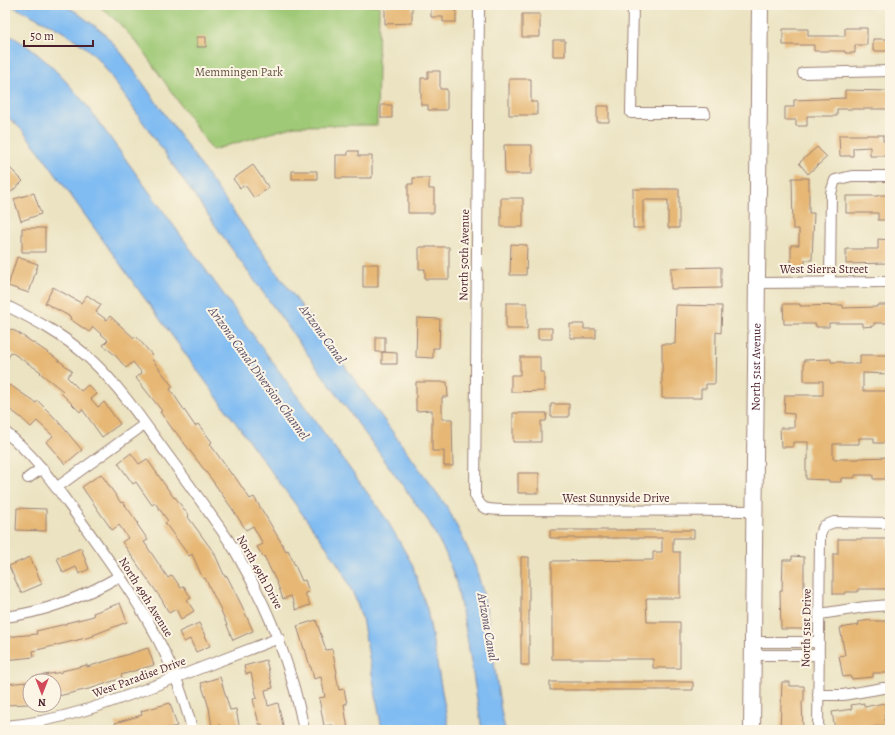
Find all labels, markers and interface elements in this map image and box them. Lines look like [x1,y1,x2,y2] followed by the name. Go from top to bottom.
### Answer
[24,22,93,48] scale bar
[30,28,54,44] text: 50 m
[195,64,283,80] park label: Memmingen Park
[455,209,473,301] street label: North 50th Avenue
[779,261,868,277] street label: West Sierra Street
[295,300,351,368] water label: Arizona Canal
[204,302,314,444] water label: Arizona Canal Diversion Channel
[748,323,764,411] street label: North 51st Avenue
[561,490,670,506] street label: West Sunnyside Drive
[233,532,287,612] street label: North 49th Drive
[115,554,177,640] street label: North 49th Avenue
[797,588,815,668] street label: North 51st Drive
[473,590,503,663] water label: Arizona Canal
[89,653,188,702] street label: West Paradise Drive
[22,673,62,713] north arrow
[38,695,46,710] text: N

